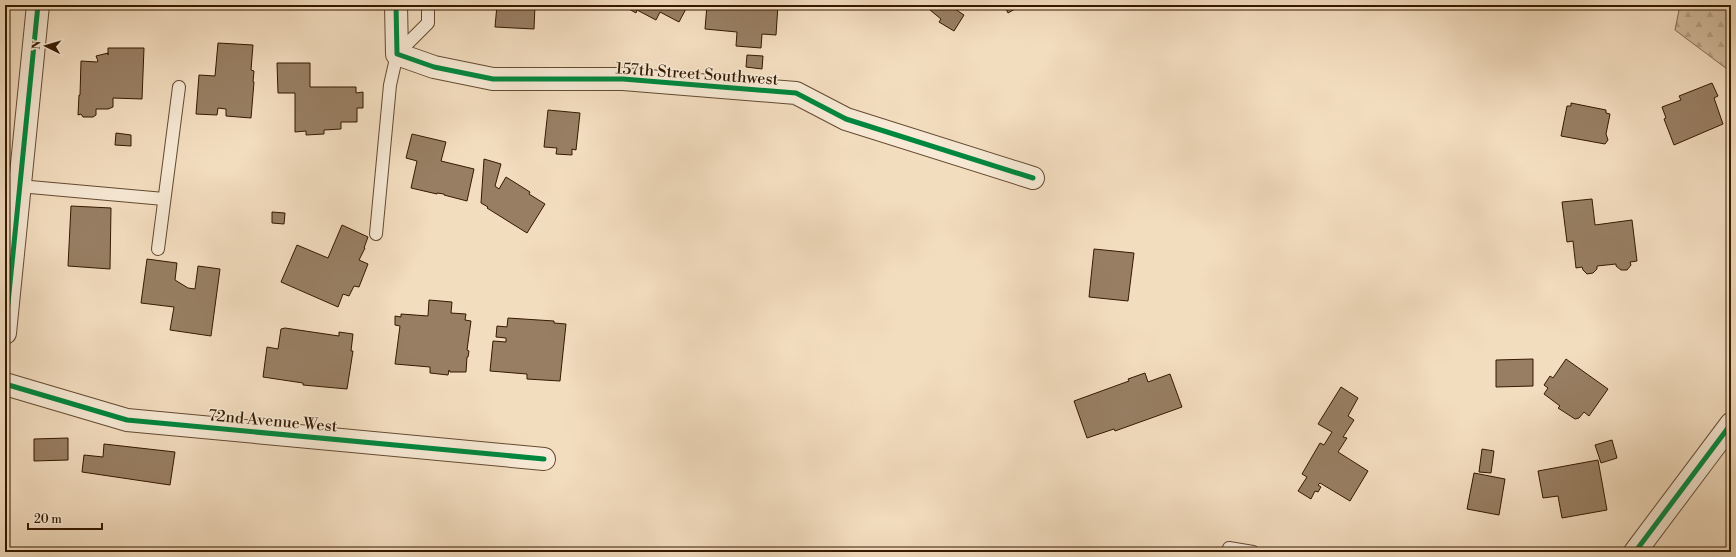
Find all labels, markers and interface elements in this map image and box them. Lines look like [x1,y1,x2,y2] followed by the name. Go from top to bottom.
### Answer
[26,26,66,66] north arrow
[30,40,44,50] text: N
[615,58,779,90] street label: 157th Street Southwest
[208,405,339,437] street label: 72nd Avenue West
[28,505,102,531] scale bar
[34,512,62,527] text: 20 m

